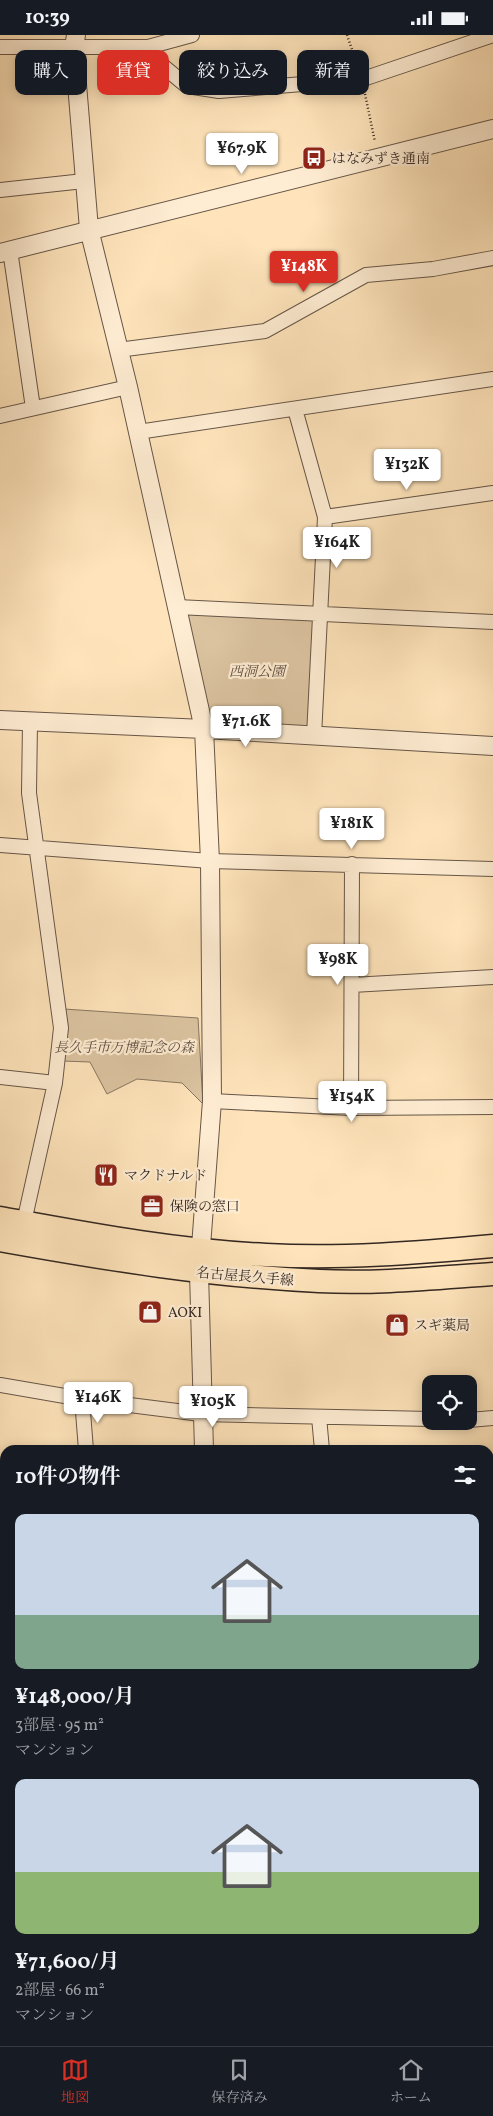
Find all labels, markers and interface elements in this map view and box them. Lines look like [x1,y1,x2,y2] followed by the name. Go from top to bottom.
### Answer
[25,5,70,31] text: 10:39
[15,50,87,95] chip: 購入
[97,50,169,95] chip: 賃貸
[179,50,287,95] chip: 絞り込み
[297,50,369,95] chip: 新着
[201,133,283,175] pin: ¥67.9K
[217,138,267,160] text: ¥67.9K
[301,145,327,171] bus stop icon: はなみずき通南
[332,150,430,169] place label: はなみずき通南
[269,251,339,293] pin: ¥148K
[281,256,327,278] text: ¥148K
[372,449,442,491] pin: ¥132K
[385,454,429,476] text: ¥132K
[302,527,372,569] pin: ¥164K
[314,532,360,554] text: ¥164K
[229,663,287,682] park label: 西洞公園
[205,705,287,748] pin: ¥71.6K
[221,711,271,733] text: ¥71.6K
[317,807,387,850] pin: ¥181K
[330,813,374,835] text: ¥181K
[308,943,368,986] pin: ¥98K
[318,949,358,971] text: ¥98K
[54,1039,196,1058] park label: 長久手市万博記念の森
[317,1081,387,1123] pin: ¥154K
[329,1086,375,1108] text: ¥154K
[93,1162,119,1188] restaurant icon: マクドナルド
[124,1167,207,1186] place label: マクドナルド
[139,1193,165,1219] office icon: 保険の窓口
[170,1198,240,1217] place label: 保険の窓口
[195,1264,295,1291] street label: 名古屋長久手線
[137,1299,163,1325] shop icon: AOKI
[168,1304,202,1323] place label: AOKI
[384,1312,410,1338] shop icon: スギ薬局
[414,1317,470,1336] place label: スギ薬局
[422,1375,477,1430] map controls
[422,1375,477,1430] button: locate
[63,1381,133,1424] pin: ¥146K
[178,1385,248,1428] pin: ¥105K
[75,1387,121,1409] text: ¥146K
[190,1391,236,1413] text: ¥105K
[451,1461,479,1489] icon: filters
[15,1463,120,1492] text: 10件の物件
[202,1546,292,1636] icon: home
[15,1683,135,1712] text: ¥148,000/月
[15,1715,104,1737] text: 3部屋 · 95 m²
[15,1740,94,1762] text: マンション
[202,1811,292,1901] icon: home
[15,1948,120,1977] text: ¥71,600/月
[15,1980,105,2002] text: 2部屋 · 66 m²
[15,2005,94,2027] text: マンション
[61,2056,89,2108] tab: 地図
[211,2056,267,2108] tab: 保存済み
[390,2056,432,2108] tab: ホーム

